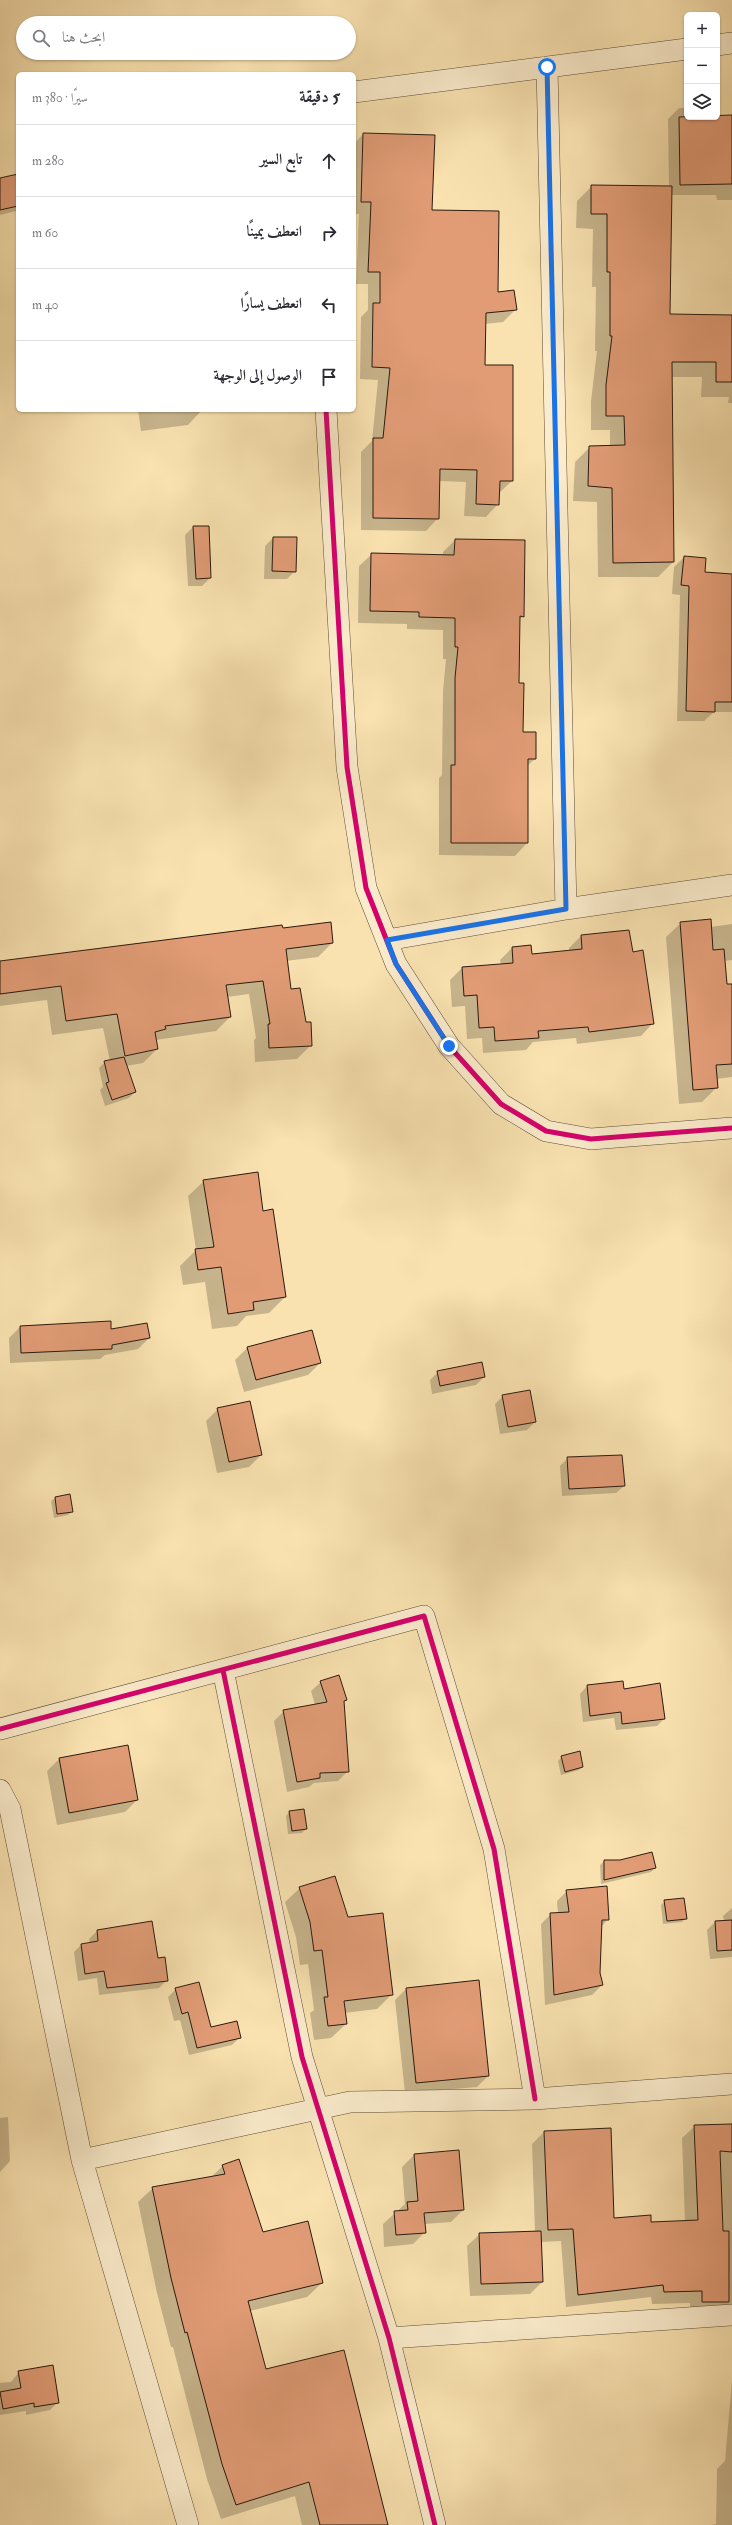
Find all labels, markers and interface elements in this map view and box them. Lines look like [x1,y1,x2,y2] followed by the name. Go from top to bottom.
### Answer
[684,12,720,120] map controls
[684,12,720,48] button: +
[16,16,356,60] search box
[30,27,52,49] icon: search
[62,28,105,47] text: ابحث هنا
[684,48,720,84] button: −
[538,58,556,76] route start
[684,84,720,120] button: layers
[299,86,340,107] text: 5 دقيقة
[32,90,88,106] text: سيرًا · 380 m
[260,150,302,169] text: تابع السير
[318,150,340,172] icon: ahead
[32,153,64,169] text: 280 m
[247,222,302,241] text: انعطف يمينًا
[318,222,340,244] icon: right
[32,225,58,241] text: 60 m
[241,294,302,313] text: انعطف يسارًا
[318,294,340,316] icon: left
[32,297,59,313] text: 40 m
[214,366,302,385] text: الوصول إلى الوجهة
[318,366,340,388] icon: arrive
[440,1037,458,1055] route end

